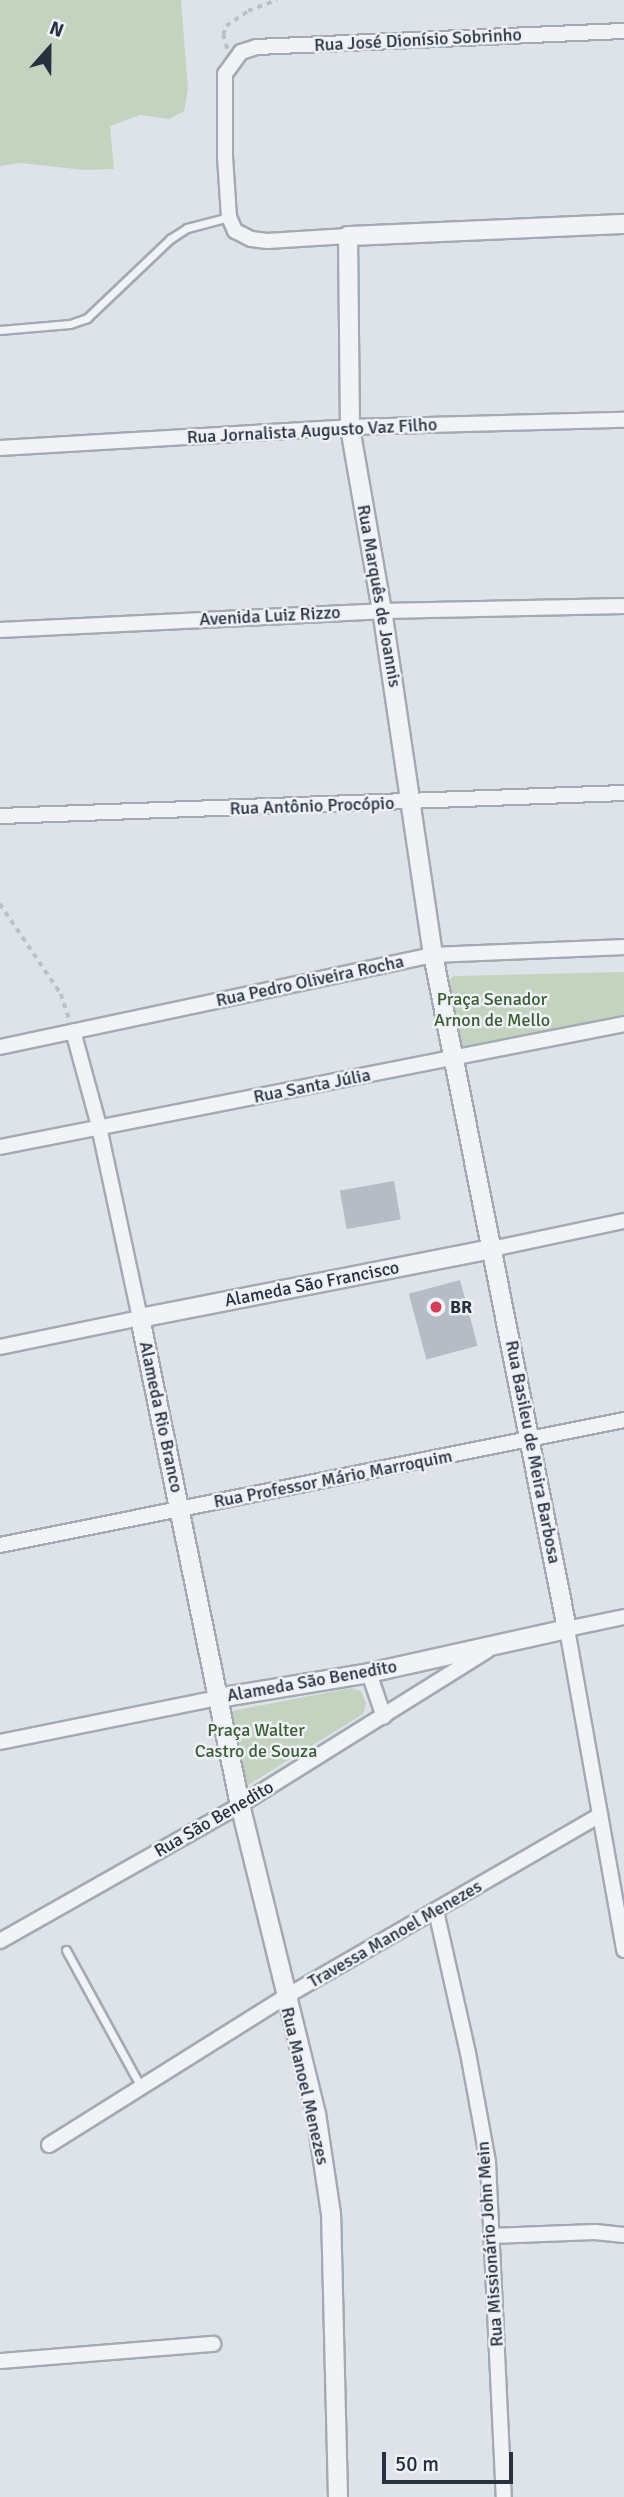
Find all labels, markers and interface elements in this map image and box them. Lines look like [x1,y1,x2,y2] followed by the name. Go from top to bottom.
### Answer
[14,14,84,84] north arrow
[46,16,67,43] text: N
[314,24,522,56] street label: Rua José Dionísio Sobrinho
[186,414,438,448] street label: Rua Jornalista Augusto Vaz Filho
[352,503,406,689] street label: Rua Marquês de Joannis
[199,602,341,630] street label: Avenida Luiz Rizzo
[229,792,395,820] street label: Rua Antônio Procópio
[214,951,406,1011] street label: Rua Pedro Oliveira Rocha
[434,989,550,1032] park label: Praça Senador Arnon de Mello
[252,1064,372,1108] street label: Rua Santa Júlia
[223,1256,401,1312] street label: Alameda São Francisco
[450,1296,472,1318] place label: BR
[428,1299,444,1315] marker: BR
[501,1338,565,1566] street label: Rua Basileu de Meira Barbosa
[134,1339,188,1495] street label: Alameda Rio Branco
[212,1445,454,1513] street label: Rua Professor Mário Marroquim
[225,1655,399,1707] street label: Alameda São Benedito
[195,1720,317,1762] park label: Praça Walter Castro de Souza
[150,1776,278,1862] street label: Rua São Benedito
[304,1875,486,1993] street label: Travessa Manoel Menezes
[276,2005,334,2167] street label: Rua Manoel Menezes
[472,2140,508,2348] street label: Rua Missionário John Mein
[386,2438,517,2482] scale bar
[395,2451,439,2477] text: 50 m

